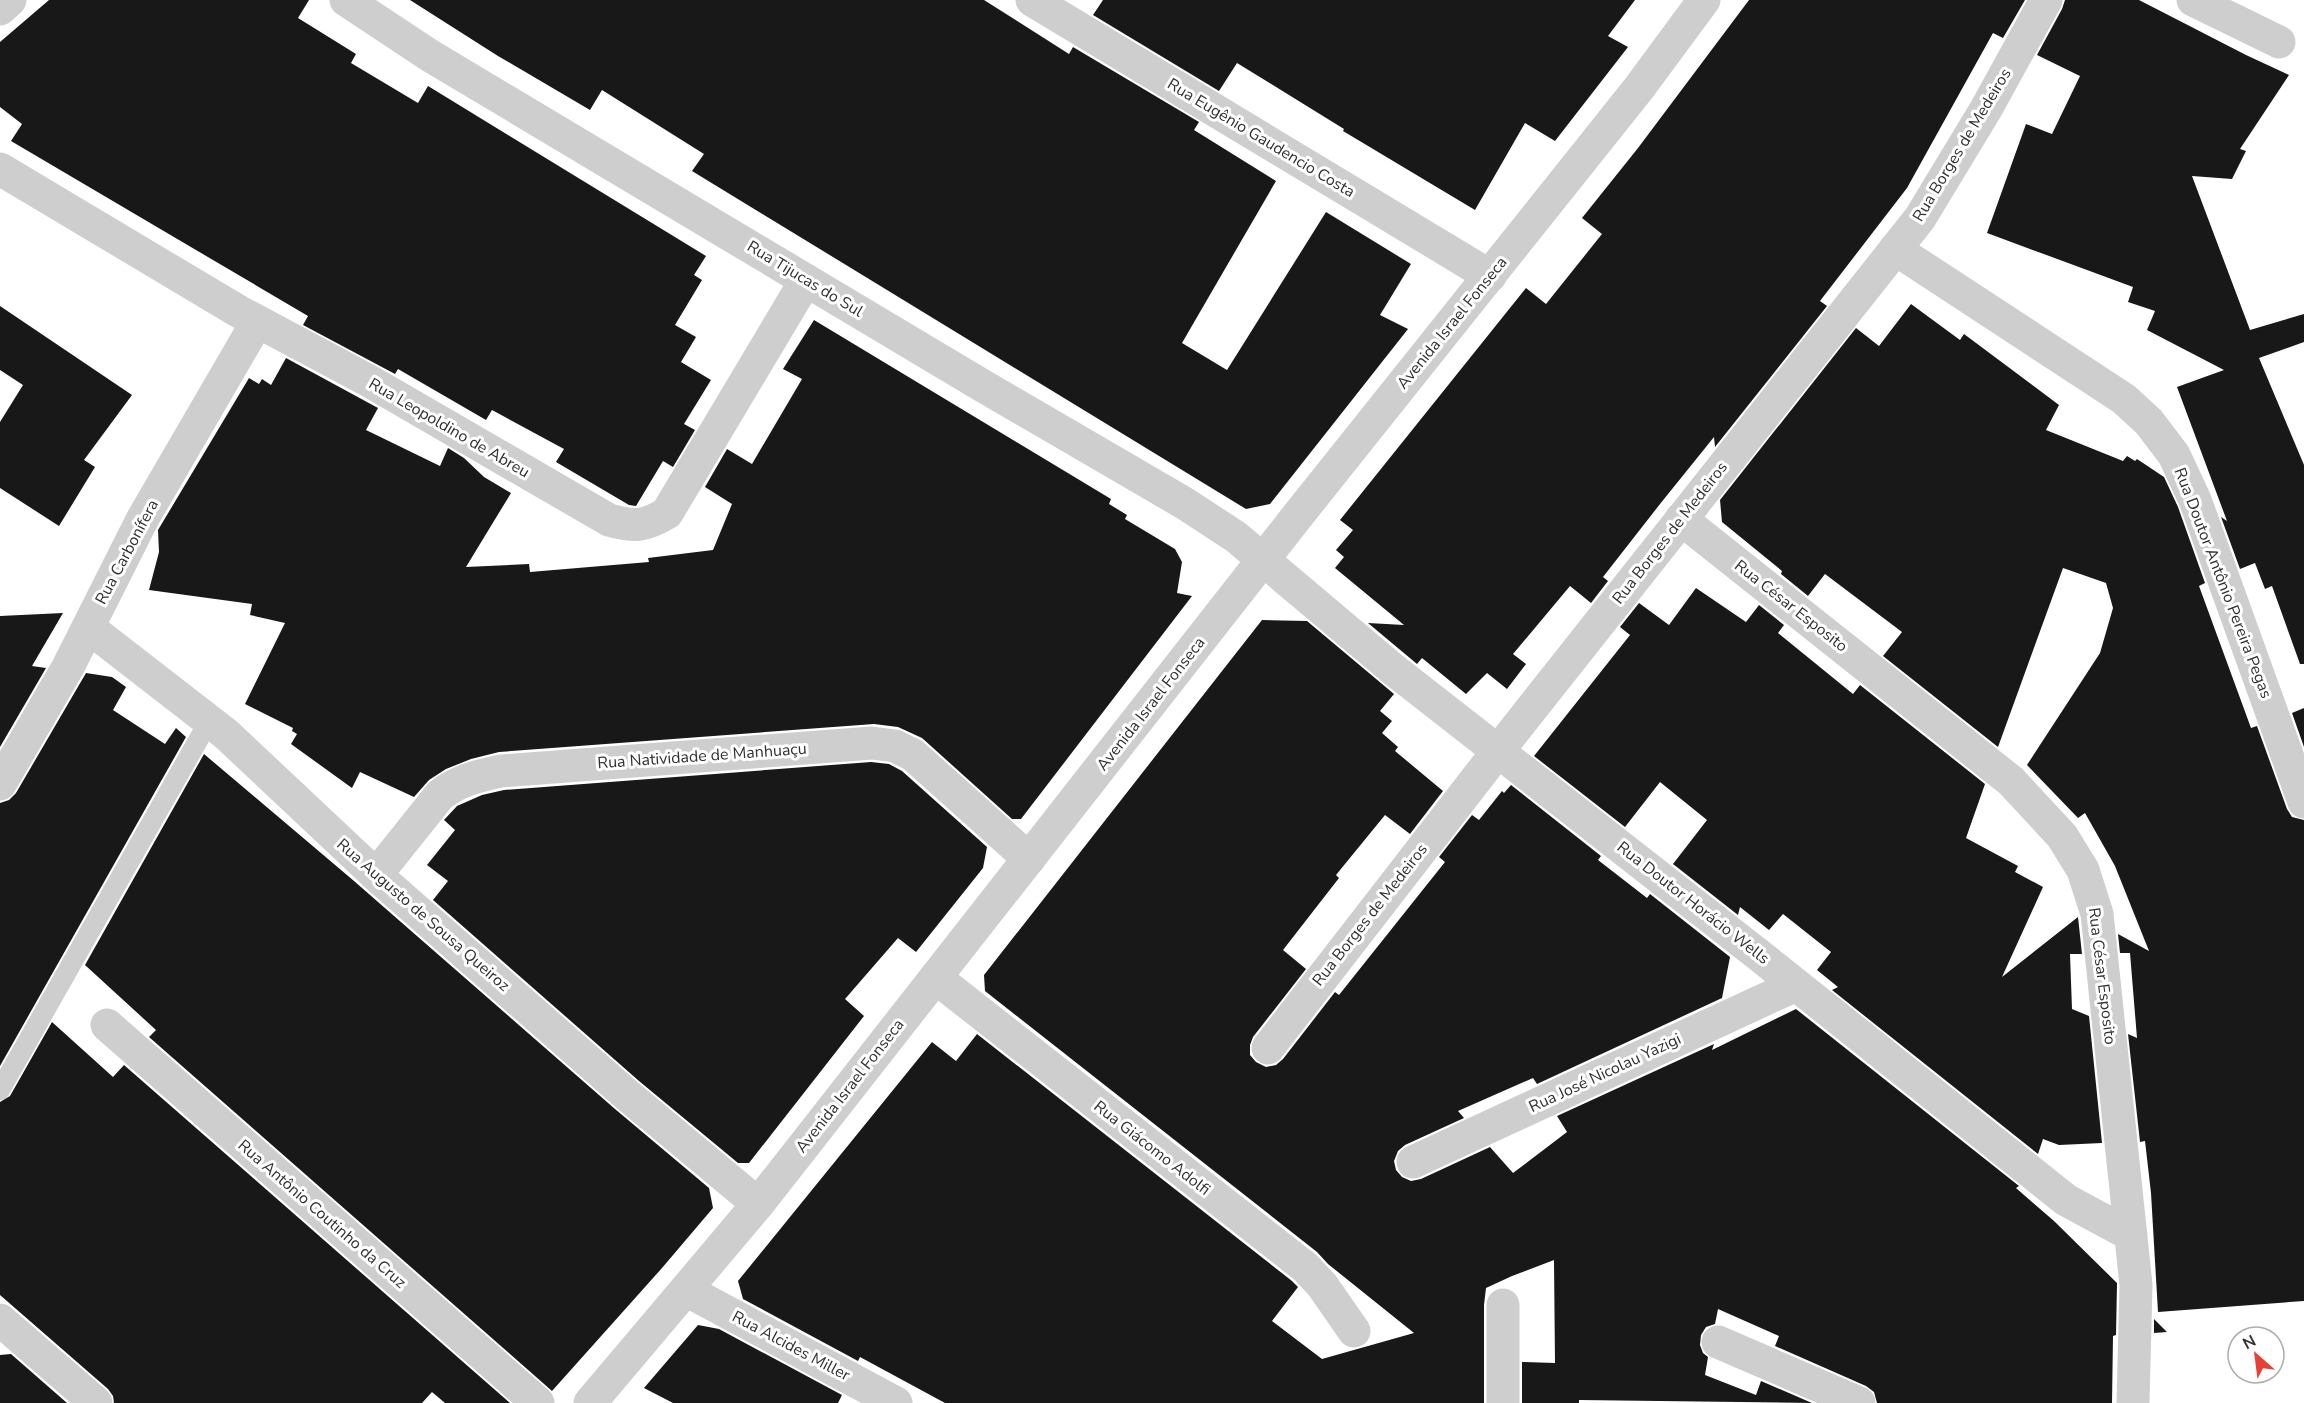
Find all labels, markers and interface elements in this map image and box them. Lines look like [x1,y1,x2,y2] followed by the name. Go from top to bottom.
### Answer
[1907,64,2017,226] street label: Rua Borges de Medeiros
[1163,73,1359,203] street label: Rua Eugênio Gaudencio Costa
[743,236,867,323] street label: Rua Tijucas do Sul
[1392,252,1512,394] street label: Avenida Israel Fonseca
[365,373,533,483] street label: Rua Leopoldino de Abreu
[1607,457,1733,609] street label: Rua Borges de Medeiros
[2169,464,2277,702] street label: Rua Doutor Antônio Pereira Pegas
[90,496,164,608] street label: Rua Carbonífera
[1730,555,1852,657] street label: Rua César Esposito
[1092,632,1210,776] street label: Avenida Israel Fonseca
[597,738,807,774] street label: Rua Natividade de Manhuaçu
[332,834,514,996] street label: Rua Augusto de Sousa Queiroz
[1612,836,1774,970] street label: Rua Doutor Horácio Wells
[1307,839,1433,991] street label: Rua Borges de Medeiros
[2083,906,2121,1046] street label: Rua César Esposito
[791,1014,909,1158] street label: Avenida Israel Fonseca
[1525,1028,1685,1118] street label: Rua José Nicolau Yazigi
[1089,1096,1215,1200] street label: Rua Giácomo Adolfi
[233,1135,411,1293] street label: Rua Antônio Coutinho da Cruz
[728,1306,854,1386] street label: Rua Alcides Miller
[2226,1325,2286,1385] north arrow
[2239,1330,2260,1355] text: N

